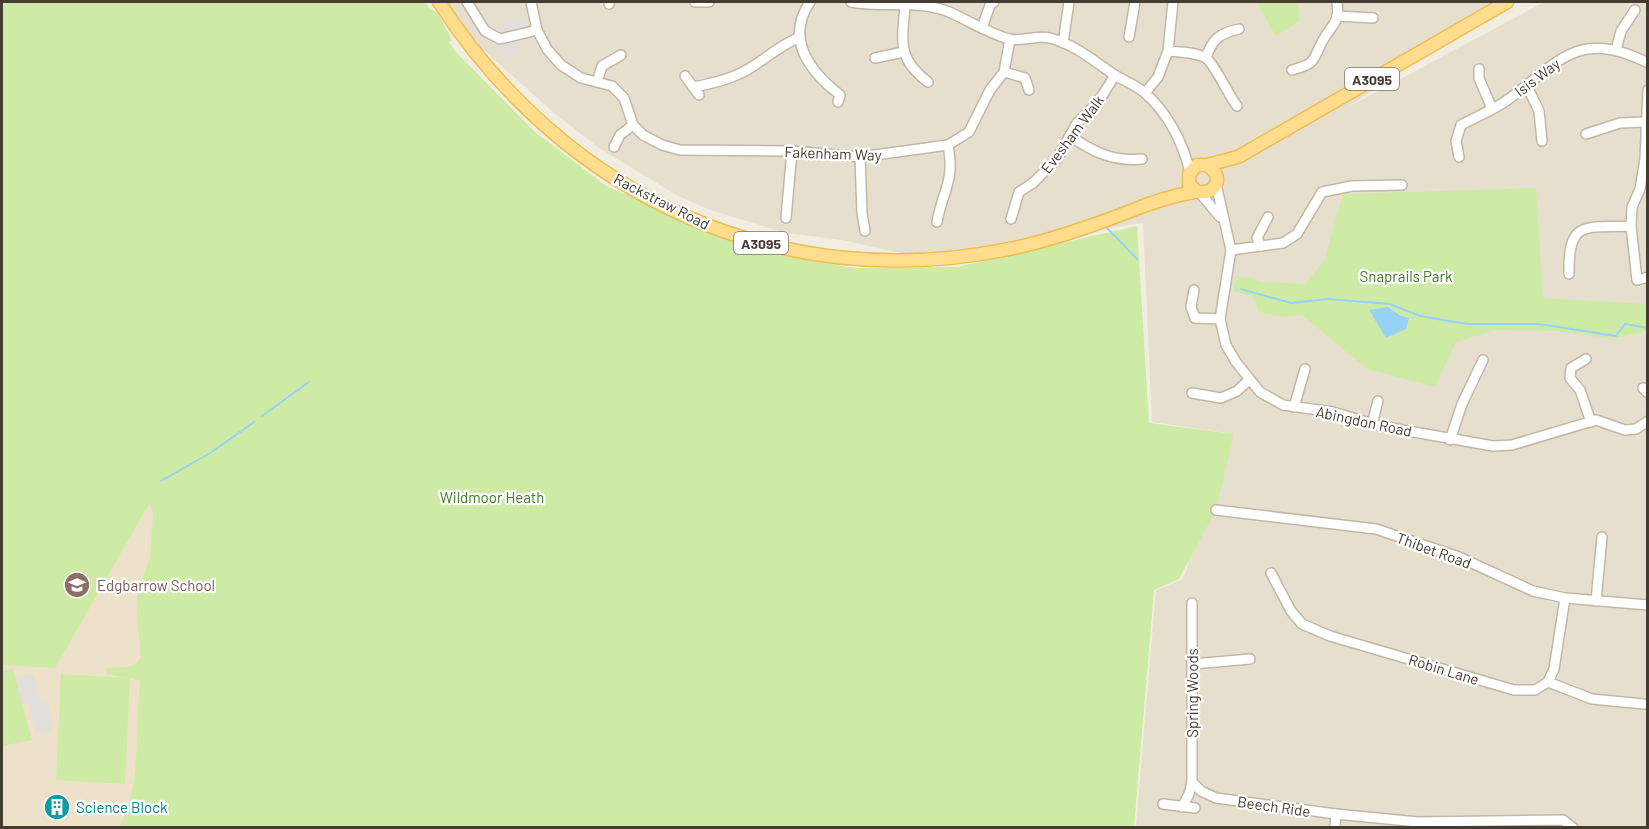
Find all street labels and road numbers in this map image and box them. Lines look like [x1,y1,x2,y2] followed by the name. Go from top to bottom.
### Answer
[1511,54,1563,100] street label: Isis Way
[1345,68,1399,90] road number: A3095
[1037,91,1108,177] street label: Evesham Walk
[784,142,882,164] street label: Fakenham Way
[611,169,713,233] street label: Rackstraw Road
[734,232,788,254] road number: A3095
[1314,402,1414,440] street label: Abingdon Road
[1394,528,1474,572] street label: Thibet Road
[1183,648,1201,738] street label: Spring Woods
[1407,650,1481,688] street label: Robin Lane
[1236,792,1312,820] street label: Beech Ride

